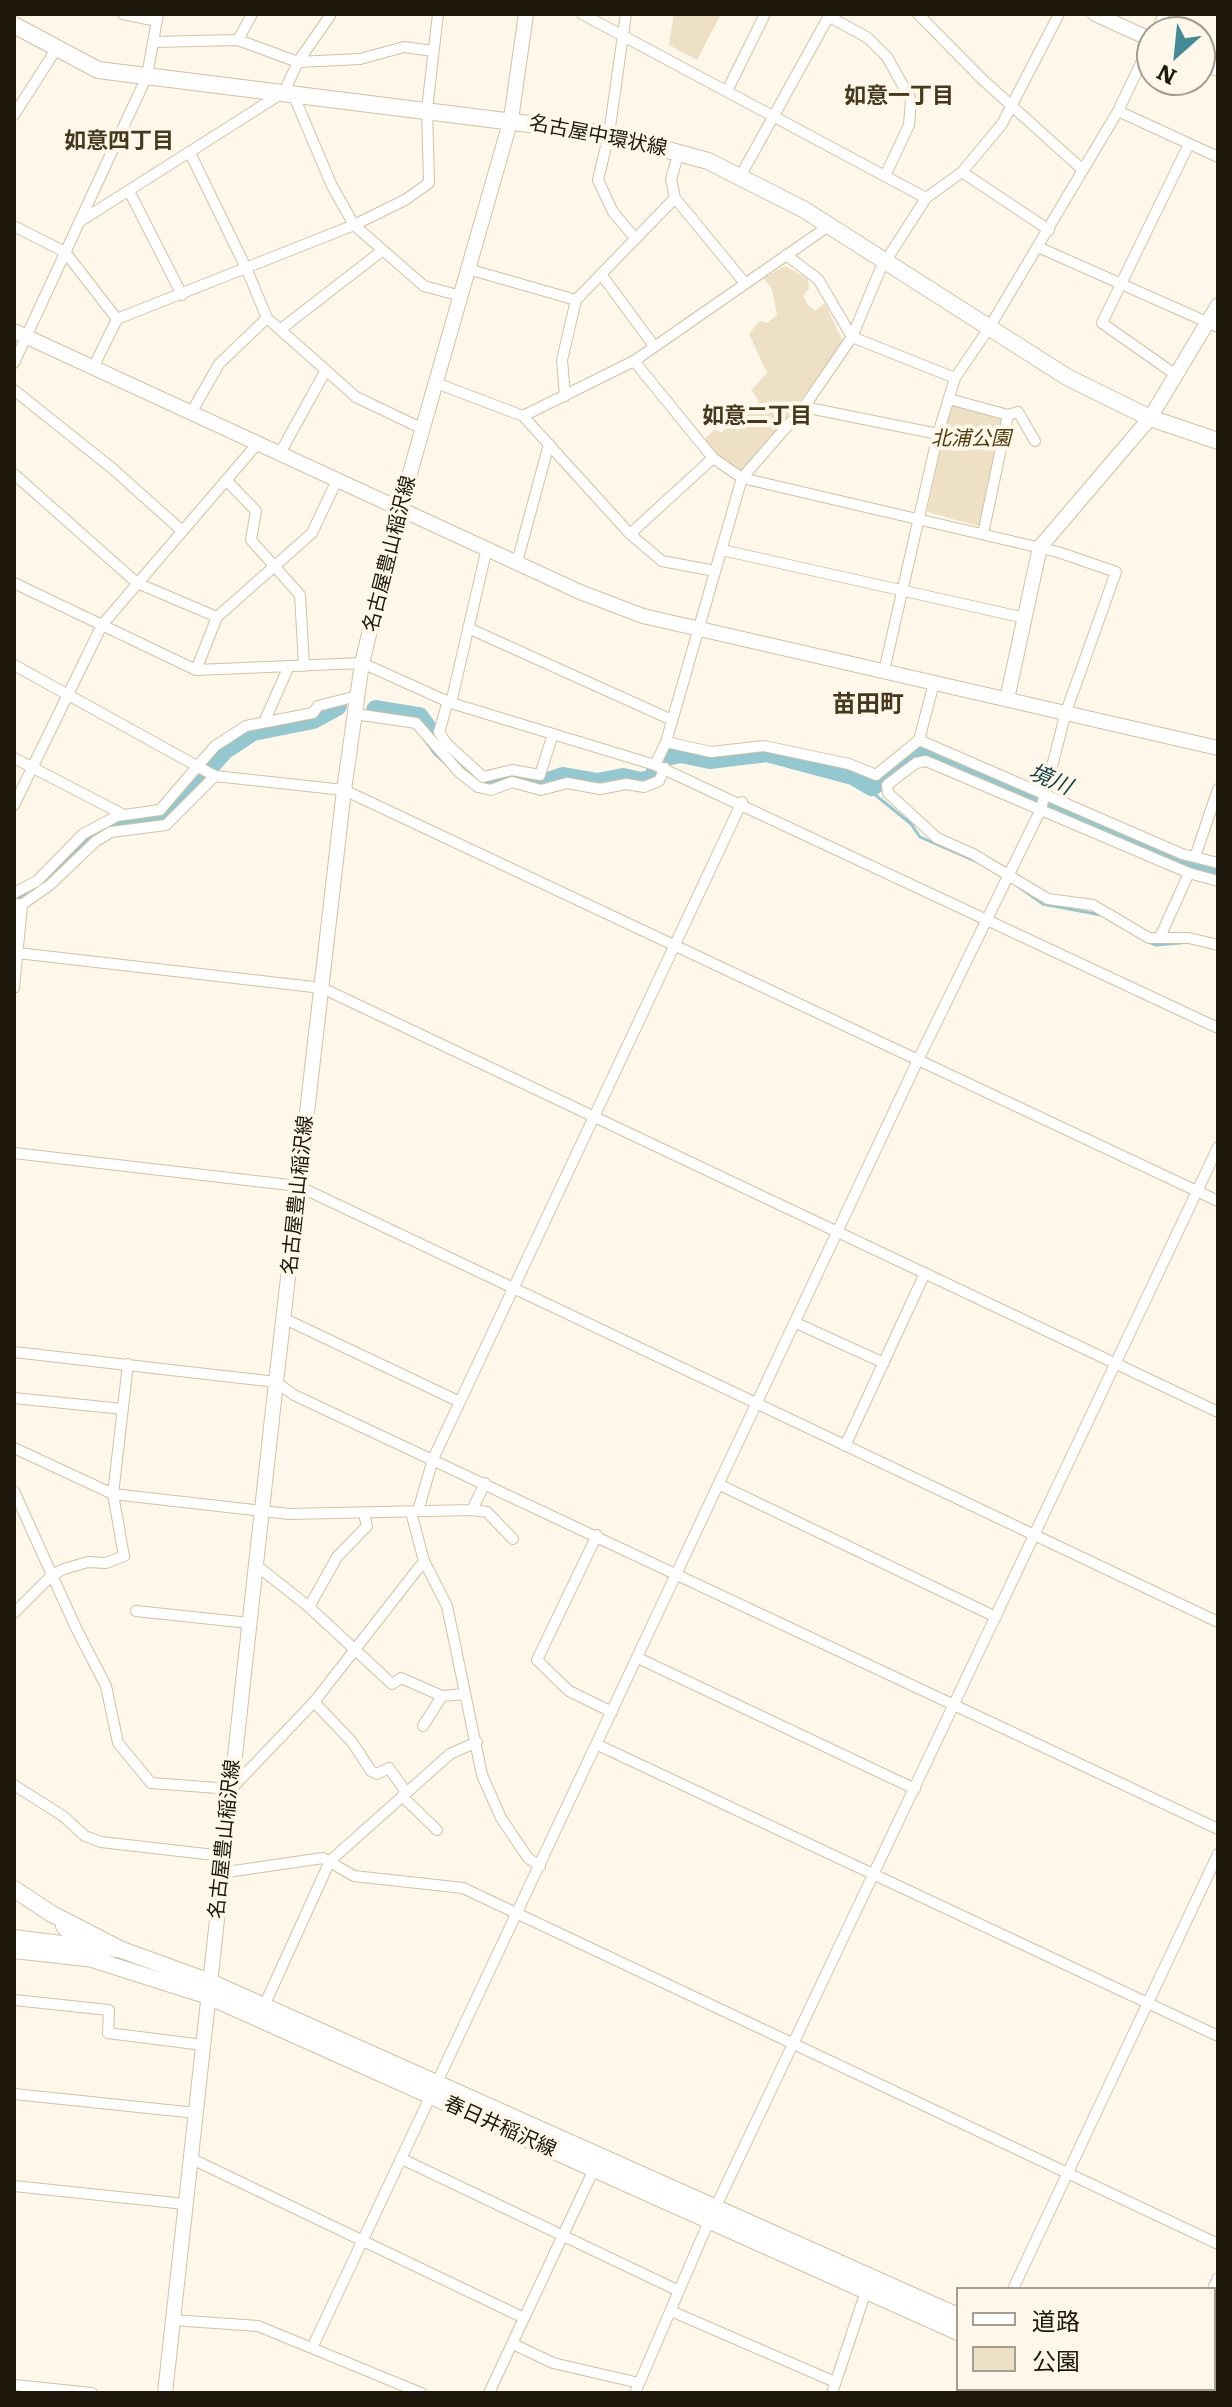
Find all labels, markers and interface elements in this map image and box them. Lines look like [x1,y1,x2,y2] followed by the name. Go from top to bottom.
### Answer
[1136,16,1216,96] north arrow
[1150,57,1182,95] text: N
[844,84,954,110] district label: 如意一丁目
[527,111,669,161] street label: 名古屋中環状線
[64,129,174,155] district label: 如意四丁目
[702,404,812,430] district label: 如意二丁目
[931,427,1011,451] park label: 北浦公園
[359,473,421,635] street label: 名古屋豊山稲沢線
[832,691,904,719] district label: 苗田町
[1025,759,1075,801] water label: 境川
[278,1114,318,1276] street label: 名古屋豊山稲沢線
[205,1758,245,1920] street label: 名古屋豊山稲沢線
[440,2092,560,2162] street label: 春日井稲沢線
[956,2287,1216,2391] legend
[1032,2302,1080,2337] text: 道路
[1032,2342,1080,2377] text: 公園

